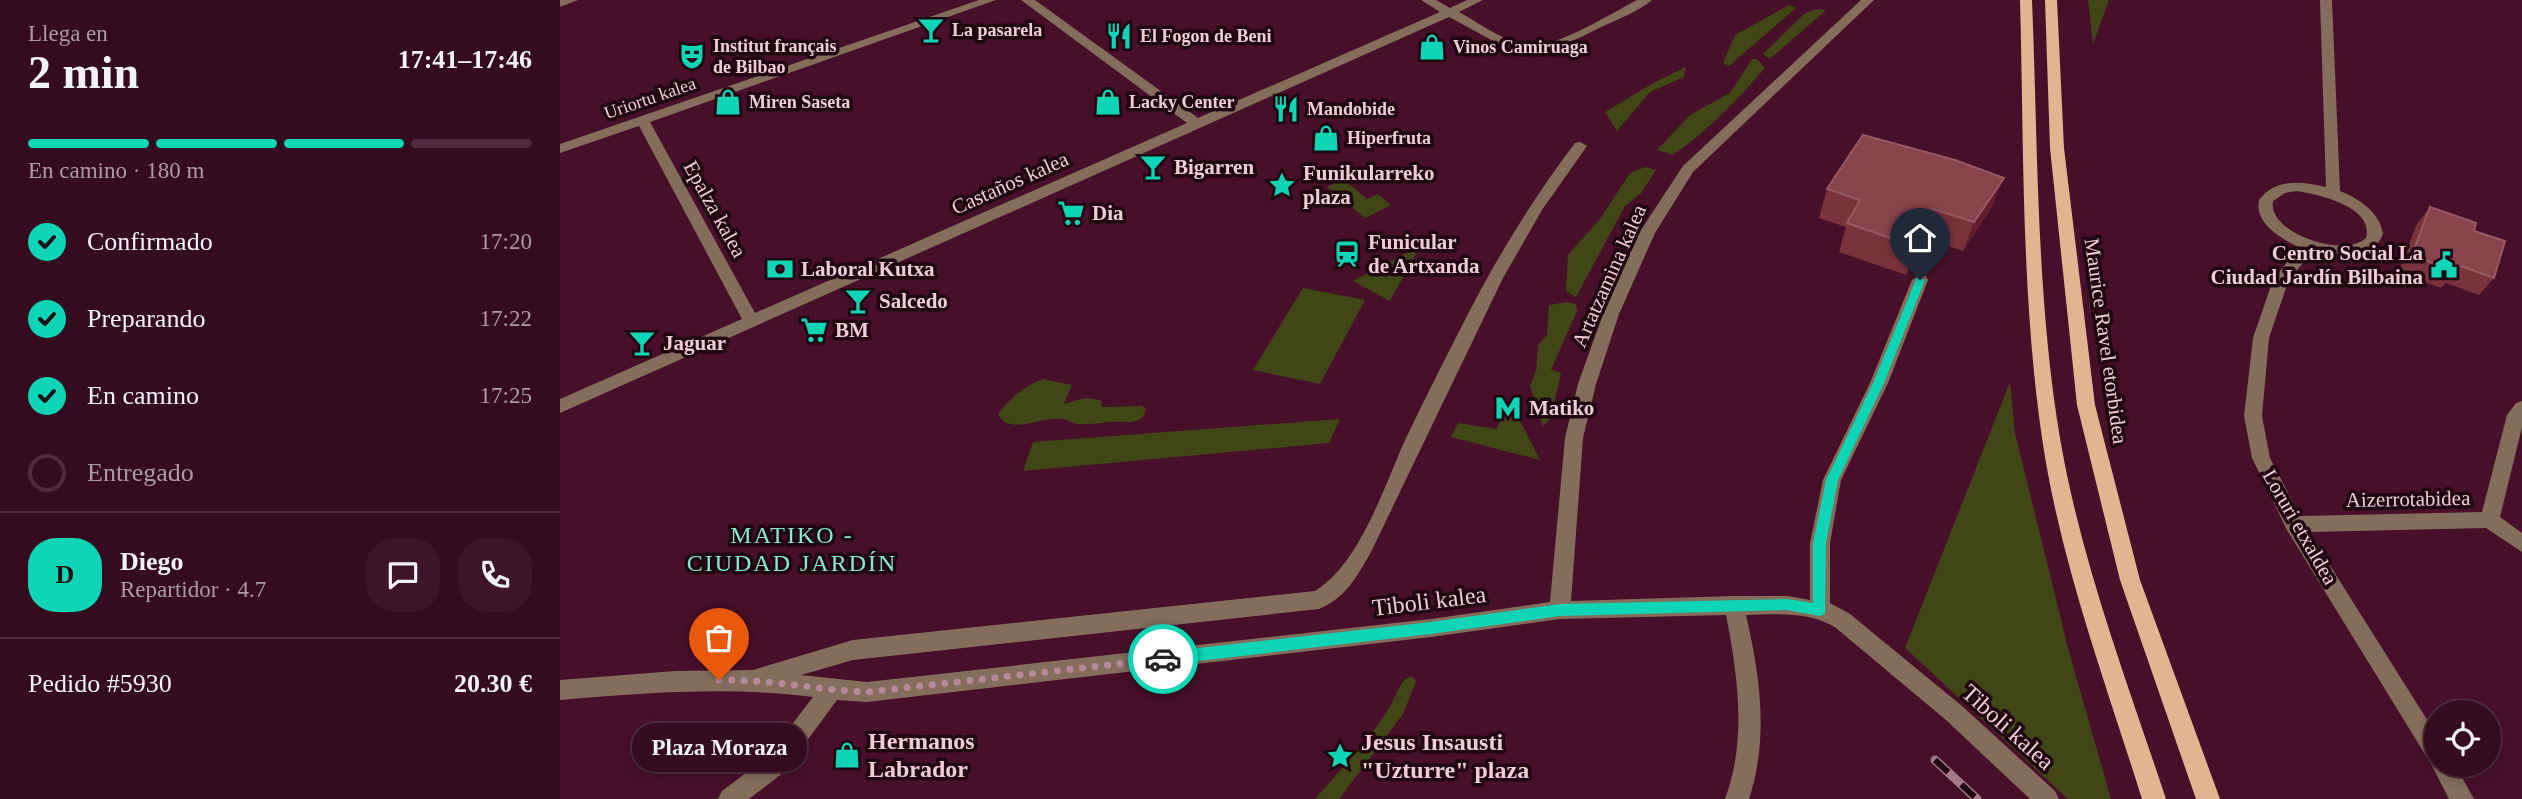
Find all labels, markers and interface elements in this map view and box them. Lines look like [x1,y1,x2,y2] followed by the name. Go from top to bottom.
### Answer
[916,15,946,45] bar icon: La pasarela
[952,20,1042,40] place label: La pasarela
[28,21,108,46] text: Llega en
[1104,21,1134,51] restaurant icon: El Fogon de Beni
[1140,26,1272,46] place label: El Fogon de Beni
[1417,32,1447,62] shop icon: Vinos Camiruaga
[713,36,837,77] place label: Institut français de Bilbao
[1453,37,1588,57] place label: Vinos Camiruaga
[677,41,707,71] theatre icon: Institut français de Bilbao
[398,45,532,74] text: 17:41–17:46
[28,47,139,98] text: 2 min
[602,73,698,123] street label: Uriortu kalea
[713,87,743,117] shop icon: Miren Saseta
[1093,87,1123,117] shop icon: Lacky Center
[749,92,850,112] place label: Miren Saseta
[1129,92,1234,112] place label: Lacky Center
[1271,94,1301,124] restaurant icon: Mandobide
[1307,99,1395,119] place label: Mandobide
[1311,123,1341,153] shop icon: Hiperfruta
[1347,128,1431,148] place label: Hiperfruta
[948,146,1073,219] street label: Castaños kalea
[1138,152,1168,182] bar icon: Bigarren
[1174,155,1254,179] place label: Bigarren
[679,157,752,262] street label: Epalza kalea
[28,158,204,183] text: En camino · 180 m
[1303,161,1434,209] place label: Funikularreko plaza
[1267,170,1297,200] place icon: Funikularreko plaza
[1056,198,1086,228] supermarket icon: Dia
[1567,200,1651,351] street label: Artatzamina kalea
[1092,201,1124,225] place label: Dia
[1890,208,1950,280] pin
[1901,219,1939,257] icon: home
[28,223,66,261] icon: check
[87,227,213,256] text: Confirmado
[480,229,532,254] text: 17:20
[1368,230,1480,278] place label: Funicular de Artxanda
[2080,237,2132,446] street label: Maurice Ravel etorbidea
[1332,239,1362,269] station icon: Funicular de Artxanda
[2211,241,2423,289] place label: Centro Social La Ciudad Jardín Bilbaina
[2429,250,2459,280] public building icon: Centro Social La Ciudad Jardín Bilbaina
[765,254,795,284] bank icon: Laboral Kutxa
[801,257,935,281] place label: Laboral Kutxa
[843,286,873,316] bar icon: Salcedo
[879,289,948,313] place label: Salcedo
[28,300,66,338] icon: check
[87,304,205,333] text: Preparando
[480,306,532,331] text: 17:22
[799,315,829,345] supermarket icon: BM
[835,318,869,342] place label: BM
[627,328,657,358] bar icon: Jaguar
[663,331,726,355] place label: Jaguar
[28,377,66,415] icon: check
[87,381,199,410] text: En camino
[480,383,532,408] text: 17:25
[1493,393,1523,423] metro station icon: Matiko
[1529,396,1594,420] place label: Matiko
[87,458,194,487] text: Entregado
[2257,465,2343,589] street label: Loruri etxaldea
[2345,486,2471,512] street label: Aizerrotabidea
[687,522,897,576] district label: MATIKO - CIUDAD JARDÍN
[366,538,440,612] button: chat
[458,538,532,612] button: phone
[120,547,184,576] text: Diego
[56,560,74,589] text: D
[120,577,266,602] text: Repartidor · 4.7
[1371,581,1488,621] street label: Tiboli kalea
[689,608,749,680] pin
[700,619,738,657] icon: bag
[1128,624,1198,694] courier
[1144,640,1182,678] icon: car
[28,669,172,698] text: Pedido #5930
[454,669,532,698] text: 20.30 €
[1957,679,2059,775] street label: Tiboli kalea
[2424,700,2501,777] map controls
[2424,700,2501,777] button: locate
[632,722,806,771] callout: Plaza Moraza
[868,728,975,782] place label: Hermanos Labrador
[1361,729,1529,783] place label: Jesus Insausti "Uzturre" plaza
[651,735,788,760] text: Plaza Moraza
[832,740,862,770] shop icon: Hermanos Labrador
[1325,741,1355,771] place icon: Jesus Insausti "Uzturre" plaza

